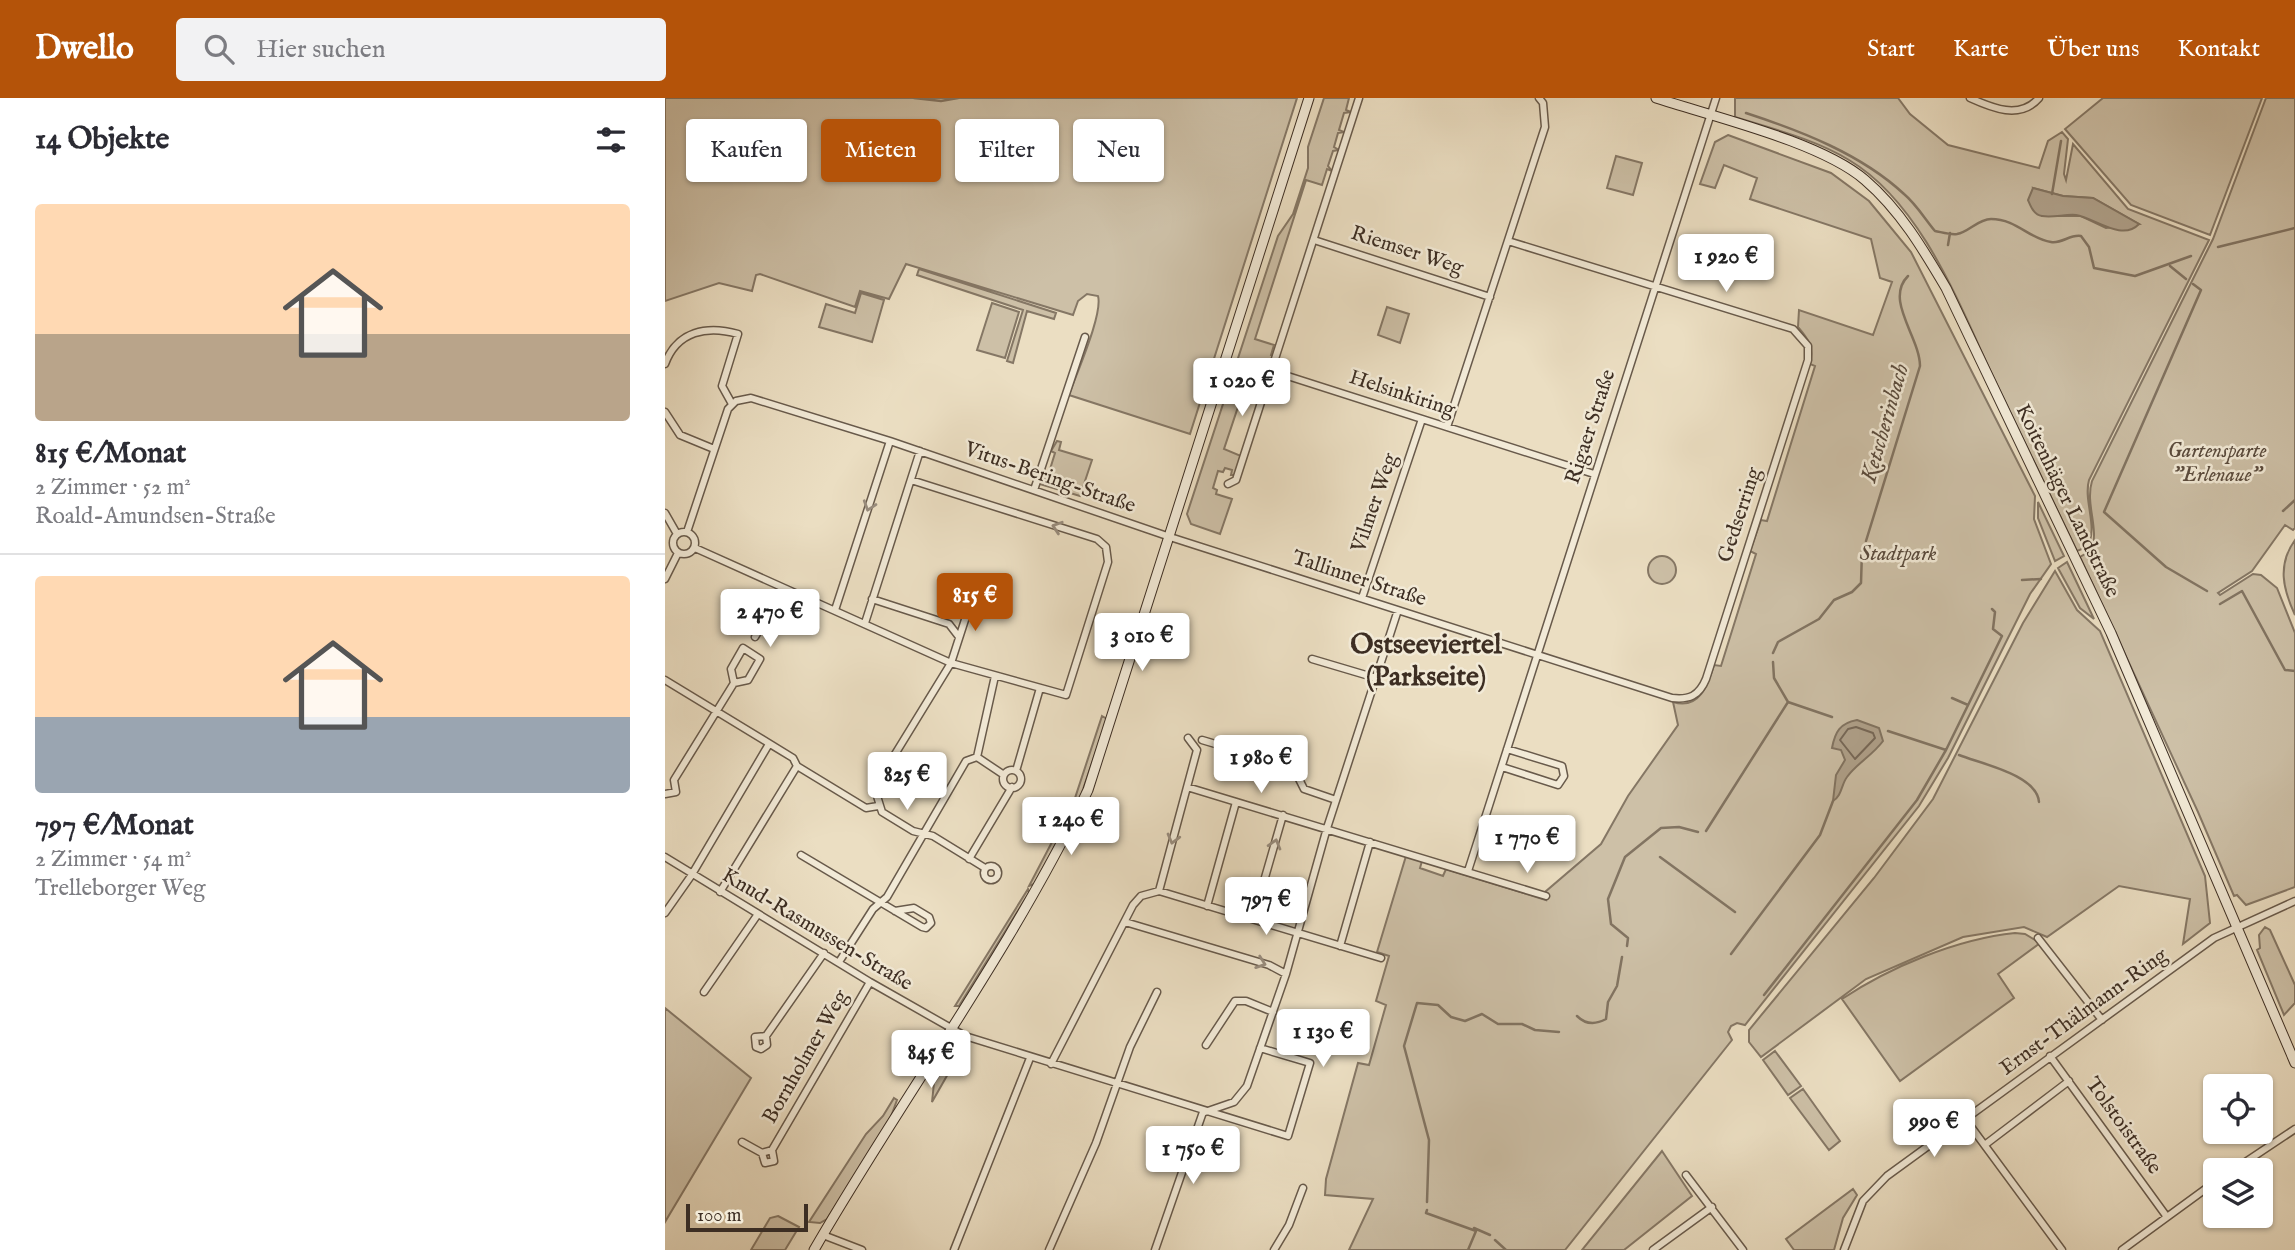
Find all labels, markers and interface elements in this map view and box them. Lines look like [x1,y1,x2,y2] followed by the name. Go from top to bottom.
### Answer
[176,18,666,81] search box
[35,28,134,70] text: Dwello
[200,30,238,68] icon: search
[256,33,386,66] text: Hier suchen
[1867,34,1915,65] text: Start
[1953,34,2009,65] text: Karte
[2047,34,2139,65] text: Über uns
[2177,34,2260,65] text: Kontakt
[686,119,807,182] chip: Kaufen
[821,119,941,182] chip: Mieten
[955,119,1059,182] chip: Filter
[1073,119,1164,182] chip: Neu
[35,121,169,159] text: 14 Objekte
[592,121,630,159] icon: filters
[1347,220,1467,282] street label: Riemser Weg
[1661,234,1791,294] pin: 1 920 €
[1694,242,1758,271] text: 1 920 €
[270,250,396,376] icon: home
[1177,358,1307,418] pin: 1 020 €
[1854,360,1916,487] water label: Ketscherinbach
[1345,364,1459,424] street label: Helsinkiring
[1209,366,1275,395] text: 1 020 €
[1560,366,1622,488] street label: Rigaer Straße
[2008,400,2126,602] street label: Koitenhäger Landstraße
[35,435,186,473] text: 815 €/Monat
[960,436,1139,520] street label: Vitus-Bering-Straße
[2167,438,2267,489] park label: Gartensparte "Erlenaue"
[1345,449,1405,557] street label: Vilmer Weg
[1712,464,1768,566] street label: Gedserring
[35,473,191,502] text: 2 Zimmer · 52 m²
[862,500,877,512] one-way arrow
[35,502,276,531] text: Roald-Amundsen-Straße
[1052,520,1064,535] one-way arrow
[1860,541,1937,568] park label: Stadtpark
[1289,545,1430,613] street label: Tallinner Straße
[926,574,1024,633] pin: 815 €
[953,581,997,610] text: 815 €
[705,589,835,649] pin: 2 470 €
[737,597,803,626] text: 2 470 €
[1077,614,1207,673] pin: 3 010 €
[1110,621,1174,650] text: 3 010 €
[270,622,396,748] icon: home
[1350,628,1503,695] district label: Ostseeviertel (Parkseite)
[1196,736,1326,795] pin: 1 980 €
[1230,743,1292,772] text: 1 980 €
[858,752,956,812] pin: 825 €
[884,760,930,789] text: 825 €
[1006,798,1136,857] pin: 1 240 €
[1038,805,1104,834] text: 1 240 €
[35,807,194,845] text: 797 €/Monat
[1462,816,1592,875] pin: 1 770 €
[1495,823,1559,852] text: 1 770 €
[1167,833,1181,845] one-way arrow
[1267,838,1282,850] one-way arrow
[35,845,191,874] text: 2 Zimmer · 54 m²
[717,862,918,998] street label: Knud-Rasmussen-Straße
[35,874,205,903] text: Trelleborger Weg
[1217,878,1315,937] pin: 797 €
[1241,885,1291,914] text: 797 €
[1995,942,2174,1082] street label: Ernst-Thälmann-Ring
[1254,955,1267,969] one-way arrow
[757,985,856,1129] street label: Bornholmer Weg
[1258,1010,1388,1069] pin: 1 130 €
[1293,1017,1353,1046] text: 1 130 €
[882,1030,980,1090] pin: 845 €
[907,1038,955,1067] text: 845 €
[2079,1072,2168,1180] street label: Tolstoistraße
[2203,1074,2273,1228] map controls
[2203,1074,2273,1144] button: locate
[1885,1100,1983,1159] pin: 990 €
[1909,1107,1959,1136] text: 990 €
[1128,1126,1258,1186] pin: 1 750 €
[1162,1134,1224,1163] text: 1 750 €
[2203,1158,2273,1228] button: layers
[686,1201,809,1233] scale bar
[697,1204,741,1228] text: 100 m

